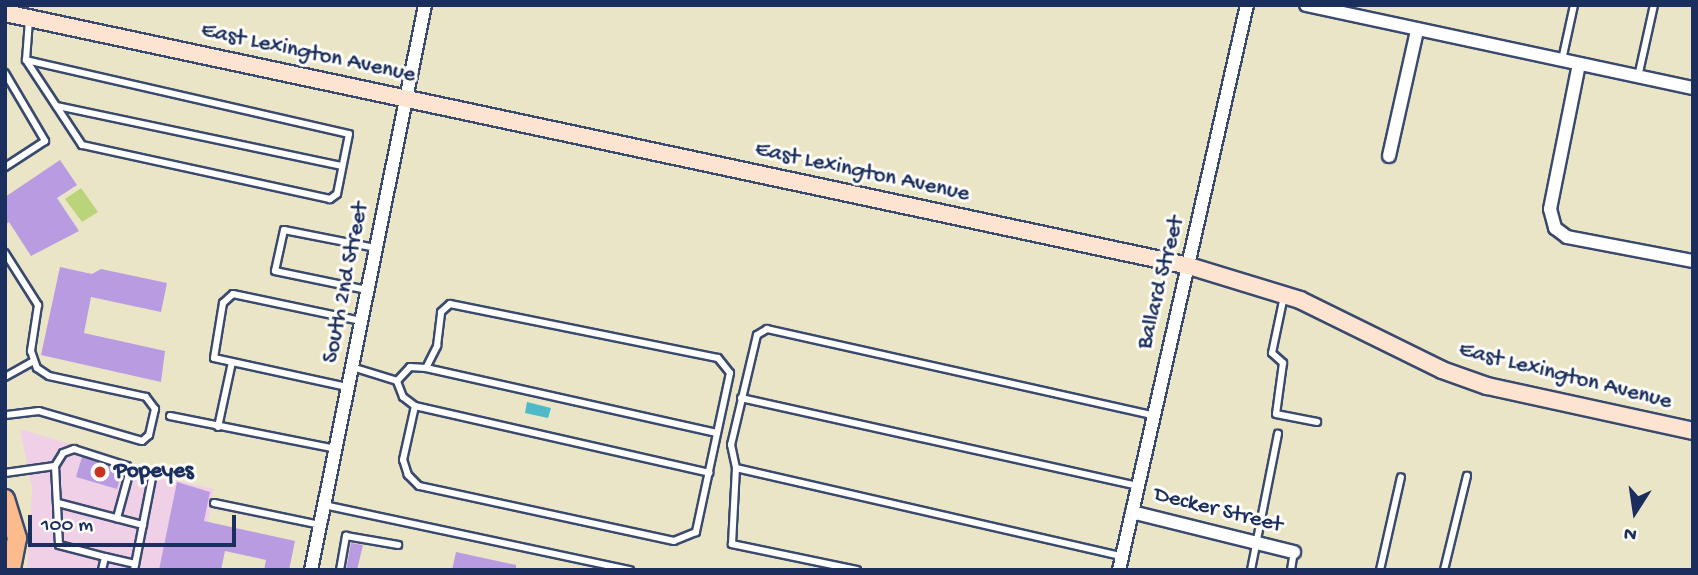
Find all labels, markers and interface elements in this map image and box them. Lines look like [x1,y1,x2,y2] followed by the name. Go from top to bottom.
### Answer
[198,18,418,90] street label: East Lexington Avenue
[752,137,972,209] street label: East Lexington Avenue
[318,200,376,366] street label: South 2nd Street
[1132,214,1192,352] street label: Ballard Street
[1456,337,1674,417] street label: East Lexington Avenue
[114,458,193,486] place label: Popeyes
[92,464,108,480] marker: Popeyes
[1600,477,1670,547] north arrow
[1151,482,1285,540] street label: Decker Street
[32,502,240,546] scale bar
[41,514,93,539] text: 100 m
[1622,520,1639,546] text: N

